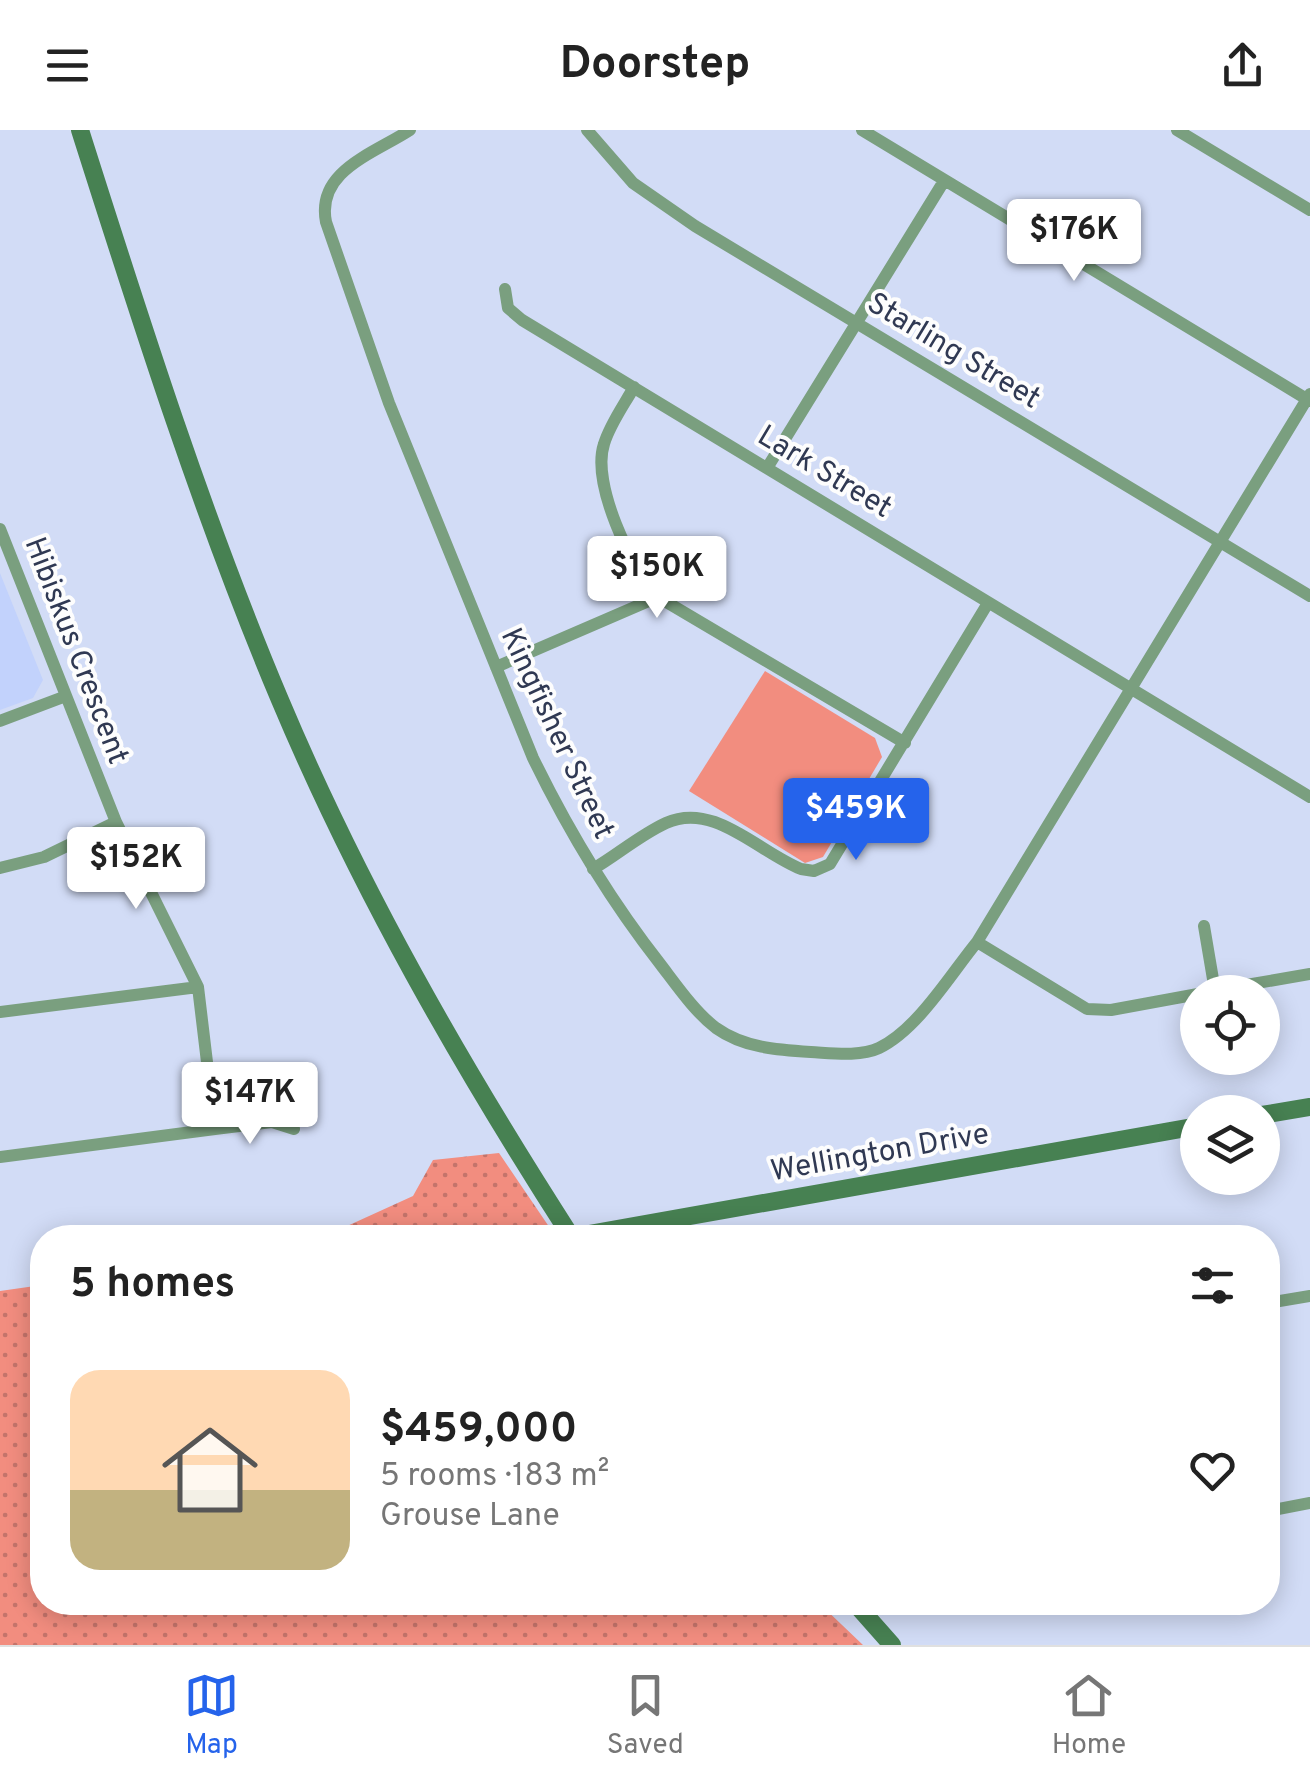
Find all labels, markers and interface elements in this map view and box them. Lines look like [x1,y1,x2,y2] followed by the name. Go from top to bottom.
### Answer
[560,37,750,94] text: Doorstep
[40,38,95,93] icon: menu
[1215,38,1270,93] icon: share
[1004,199,1144,284] pin: $176K
[1029,211,1119,251] text: $176K
[860,286,1046,418] street label: Starling Street
[750,419,898,527] street label: Lark Street
[15,532,135,770] street label: Hibiskus Crescent
[587,536,727,621] pin: $150K
[609,548,705,588] text: $150K
[491,623,621,845] street label: Kingfisher Street
[786,778,926,863] pin: $459K
[805,790,907,830] text: $459K
[66,827,206,912] pin: $152K
[89,839,183,879] text: $152K
[1180,975,1280,1195] map controls
[1180,975,1280,1075] button: locate
[180,1062,320,1147] pin: $147K
[204,1074,296,1114] text: $147K
[1180,1095,1280,1195] button: layers
[768,1117,992,1191] street label: Wellington Drive
[1185,1258,1240,1313] icon: filters
[70,1259,235,1312] text: 5 homes
[380,1404,577,1457] text: $459,000
[150,1410,270,1530] icon: home
[1185,1443,1240,1498] icon: heart
[380,1457,609,1497] text: 5 rooms · 183 m²
[380,1497,560,1537] text: Grouse Lane
[184,1668,239,1764] tab: Map
[607,1668,684,1764] tab: Saved
[1052,1668,1126,1764] tab: Home

